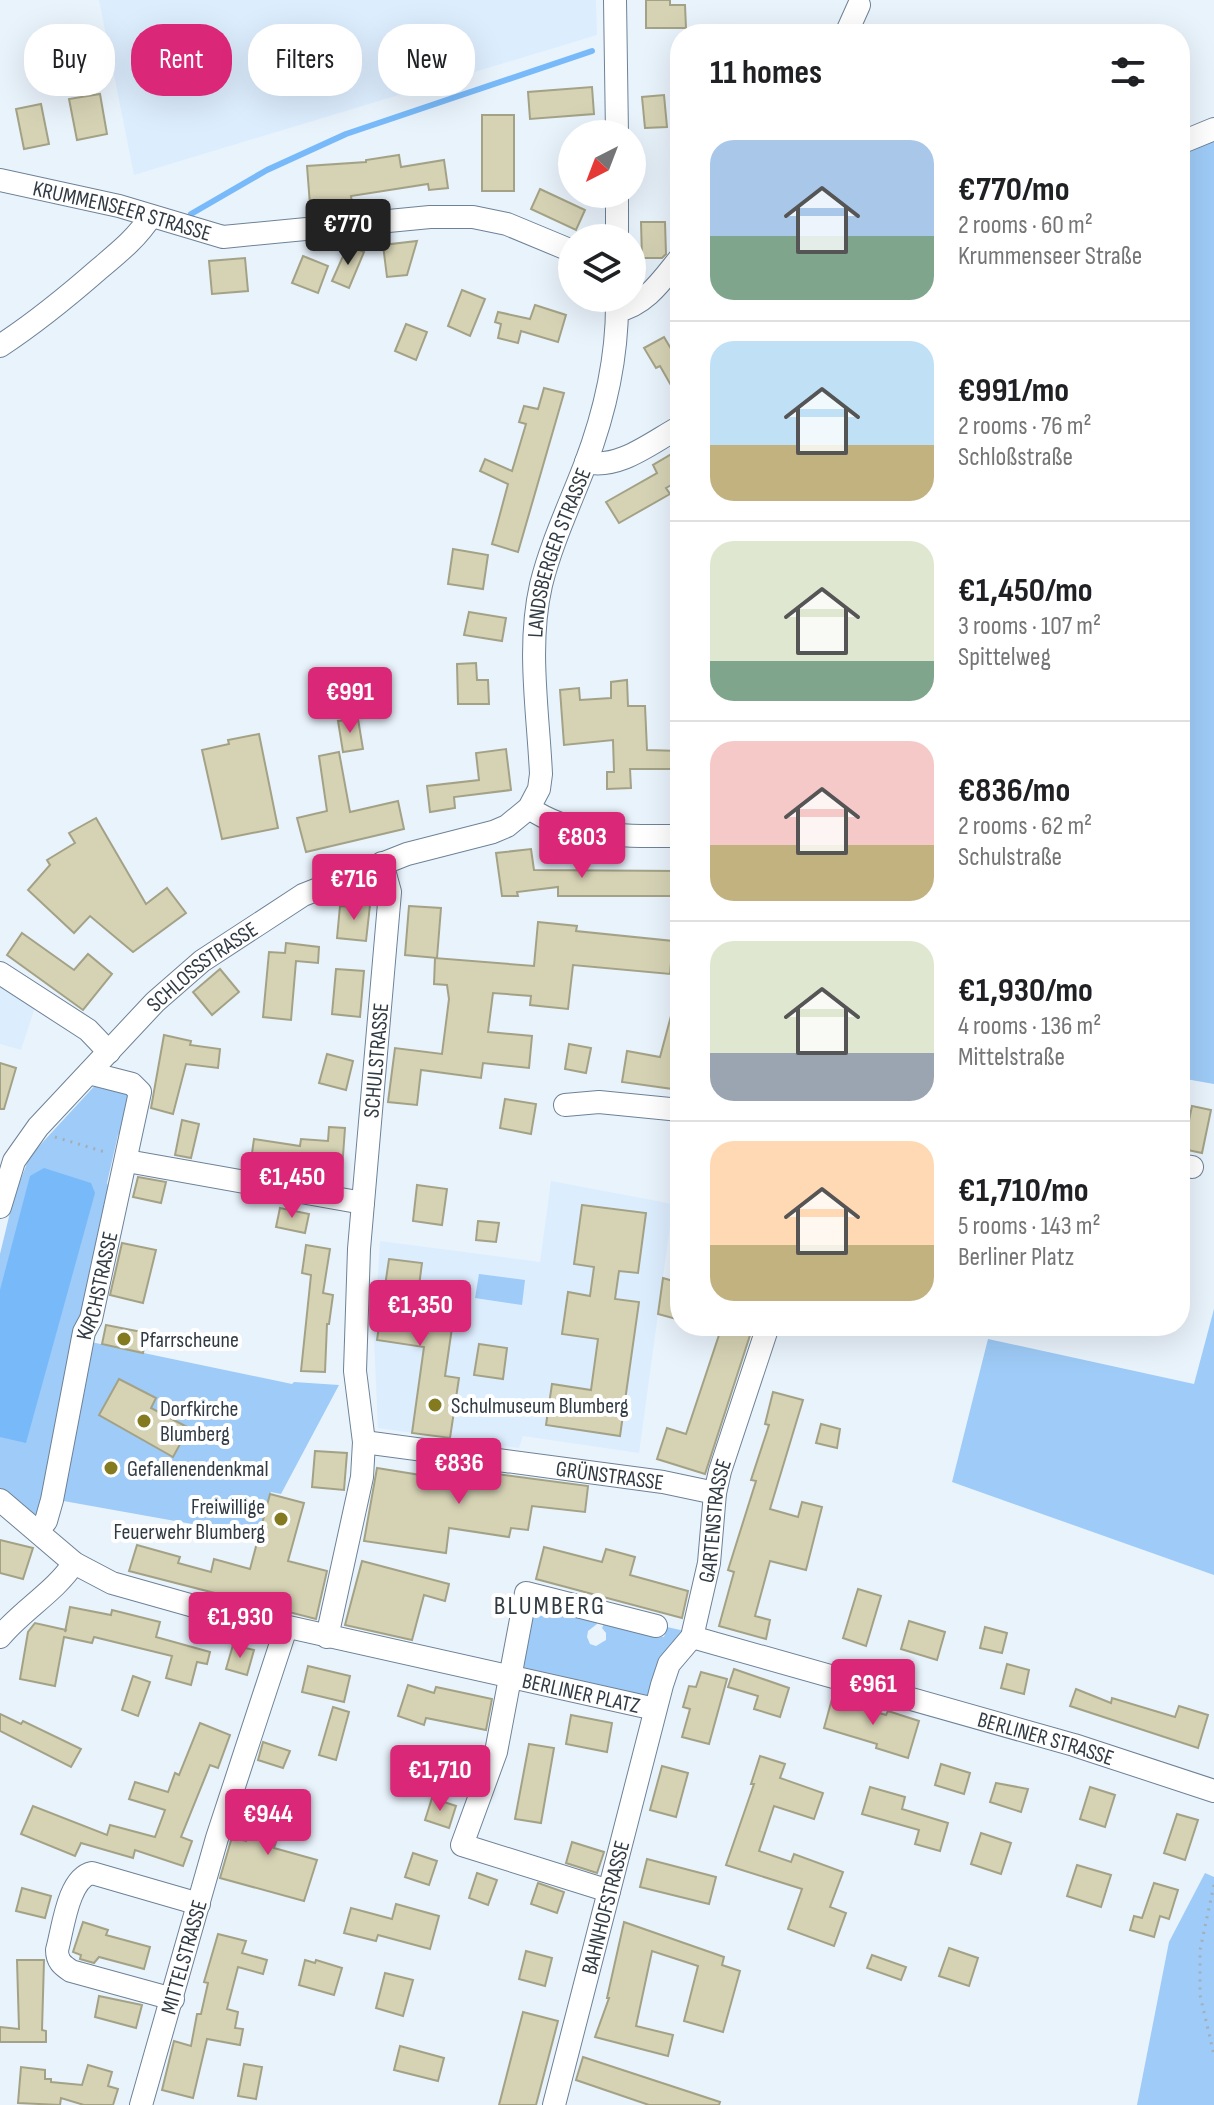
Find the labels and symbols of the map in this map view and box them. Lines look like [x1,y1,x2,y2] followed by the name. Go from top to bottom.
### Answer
[558,120,646,208] north arrow
[30,176,214,248] street label: KRUMMENSEER STRASSE
[301,199,395,267] pin: €770
[522,464,598,638] street label: LANDSBERGER STRASSE
[303,667,397,735] pin: €991
[535,812,629,880] pin: €803
[307,854,401,922] pin: €716
[141,916,263,1018] street label: SCHLOSSSTRASSE
[358,1002,395,1119] street label: SCHULSTRASSE
[227,1152,357,1220] pin: €1,450
[71,1229,124,1342] street label: KIRCHSTRASSE
[355,1280,485,1348] pin: €1,350
[140,1327,239,1354] place label: Pfarrscheune
[115,1330,133,1348] marker: Pfarrscheune
[451,1393,629,1420] place label: Schulmuseum Blumberg
[160,1396,238,1448] place label: Dorfkirche Blumberg
[426,1396,444,1414] marker: Schulmuseum Blumberg
[135,1412,153,1430] marker: Dorfkirche Blumberg
[412,1438,506,1506] pin: €836
[693,1455,738,1585] street label: GARTENSTRASSE
[127,1456,269,1483] place label: Gefallenendenkmal
[554,1456,665,1497] street label: GRÜNSTRASSE
[102,1459,120,1477] marker: Gefallenendenkmal
[113,1494,265,1546] place label: Freiwillige Feuerwehr Blumberg
[272,1510,290,1528] marker: Freiwillige Feuerwehr Blumberg
[494,1591,606,1622] district label: BLUMBERG
[175,1592,305,1660] pin: €1,930
[826,1659,920,1727] pin: €961
[519,1668,642,1720] street label: BERLINER PLATZ
[974,1706,1117,1772] street label: BERLINER STRASSE
[375,1745,505,1813] pin: €1,710
[221,1789,315,1857] pin: €944
[576,1838,636,1978] street label: BAHNHOFSTRASSE
[155,1897,214,2018] street label: MITTELSTRASSE

